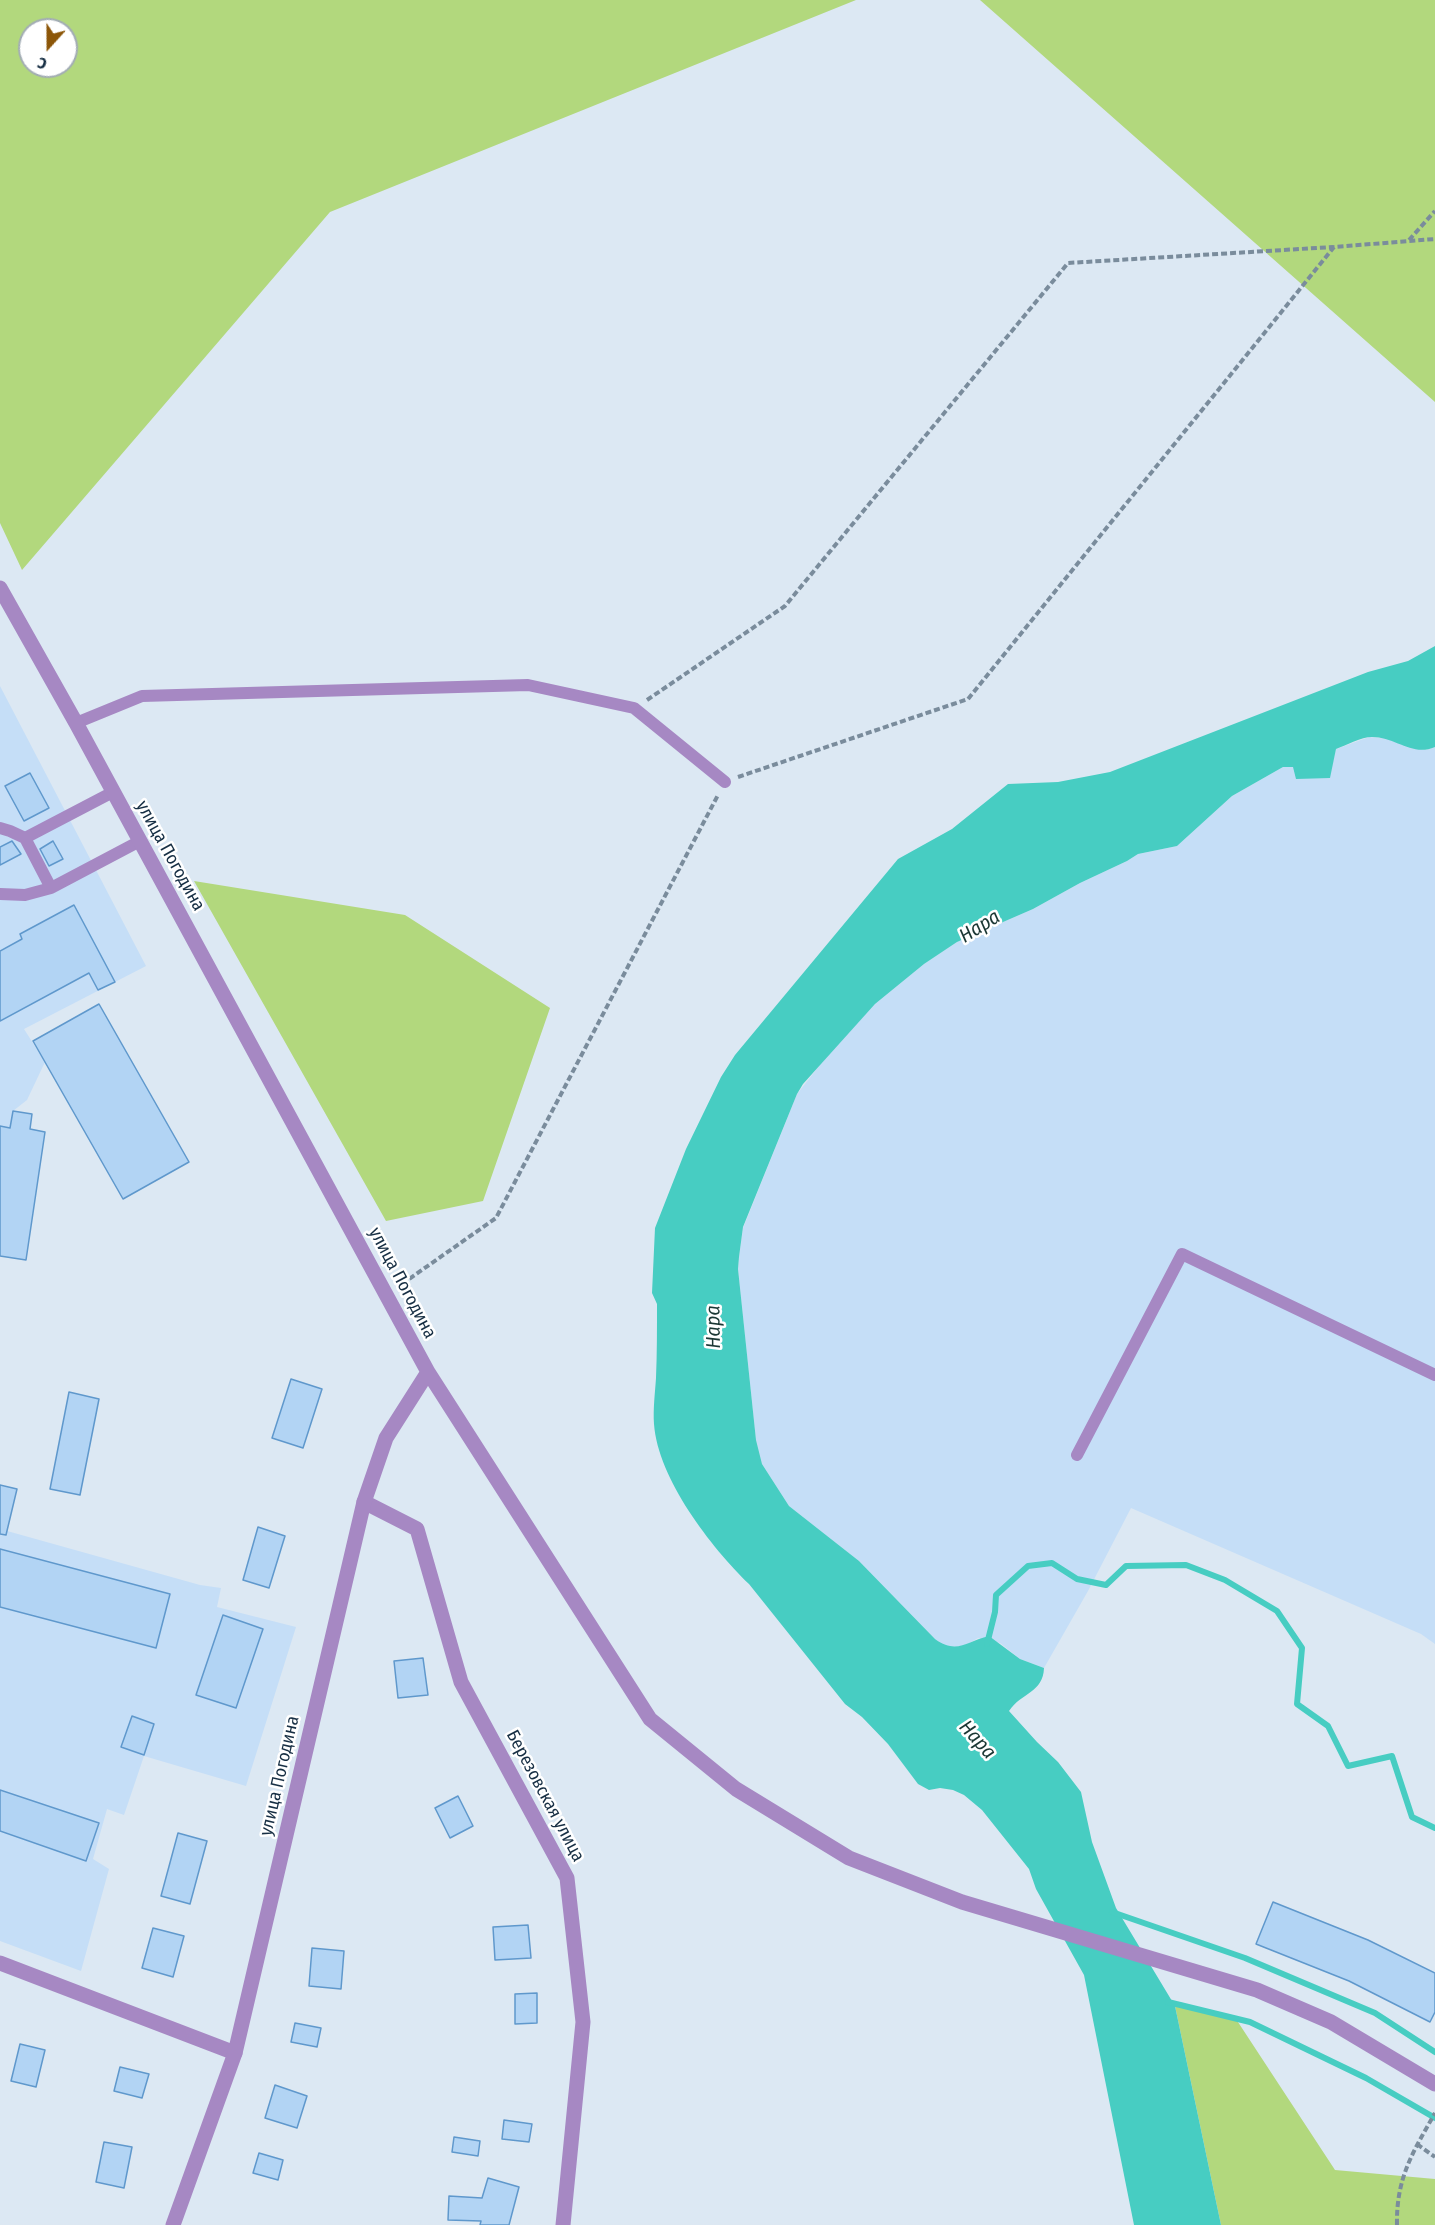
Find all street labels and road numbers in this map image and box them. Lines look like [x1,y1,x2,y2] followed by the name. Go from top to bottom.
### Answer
[131,797,209,915] street label: улица Погодина
[364,1224,440,1342] street label: улица Погодина
[256,1714,304,1838] street label: улица Погодина
[501,1727,589,1865] street label: Березовская улица

